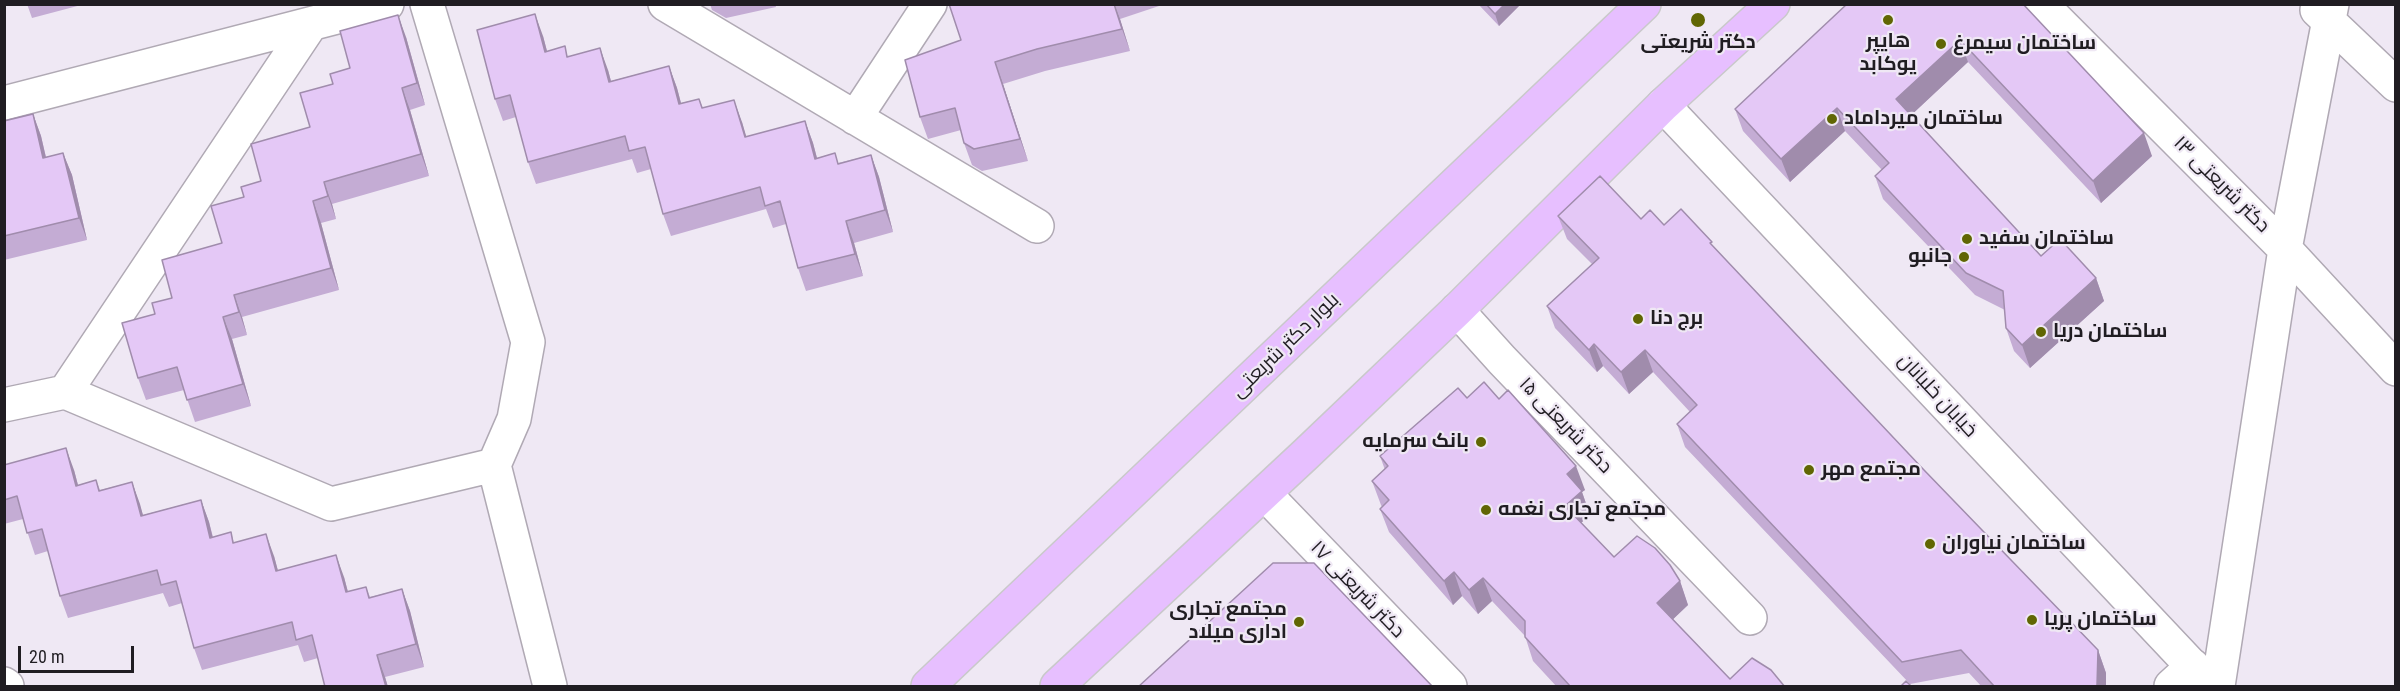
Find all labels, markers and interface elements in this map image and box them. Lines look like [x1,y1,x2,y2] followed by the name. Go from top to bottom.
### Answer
[1689,11,1707,29] marker: دکتر شریعتی
[1881,13,1895,27] marker: هایپر یوکابد
[1860,30,1916,77] place label: هایپر یوکابد
[1640,31,1756,55] place label: دکتر شریعتی
[1953,32,2096,56] place label: ساختمان سیمرغ
[1934,37,1948,51] marker: ساختمان سیمرغ
[1844,107,2003,131] place label: ساختمان میرداماد
[1825,112,1839,126] marker: ساختمان میرداماد
[2168,132,2274,238] street label: ۱۳ دکتر شریعتی
[1979,227,2114,251] place label: ساختمان سفید
[1960,232,1974,246] marker: ساختمان سفید
[1908,245,1952,269] place label: جانبو
[1957,250,1971,264] marker: جانبو
[1227,288,1345,404] street label: بلوار دکتر شریعتی
[1650,307,1703,331] place label: برج دنا
[1631,312,1645,326] marker: برج دنا
[2053,320,2168,344] place label: ساختمان دریا
[2034,325,2048,339] marker: ساختمان دریا
[1892,349,1982,443] street label: خیابان خلبانان
[1513,373,1617,479] street label: ۱۵ دکتر شریعتی
[1362,430,1469,454] place label: بانک سرمایه
[1474,435,1488,449] marker: بانک سرمایه
[1821,458,1921,482] place label: مجتمع مهر
[1802,463,1816,477] marker: مجتمع مهر
[1498,498,1666,522] place label: مجتمع تجاری نغمه
[1479,503,1493,517] marker: مجتمع تجاری نغمه
[1942,532,2086,556] place label: ساختمان نیاوران
[1305,536,1409,644] street label: ۱۷ دکتر شریعتی
[1923,537,1937,551] marker: ساختمان نیاوران
[1169,598,1287,645] place label: مجتمع تجاری اداری میلاد
[2044,608,2157,632] place label: ساختمان پریا
[2025,613,2039,627] marker: ساختمان پریا
[1292,615,1306,629] marker: مجتمع تجاری اداری میلاد
[21,634,136,672] scale bar
[29,646,64,667] text: 20 m

